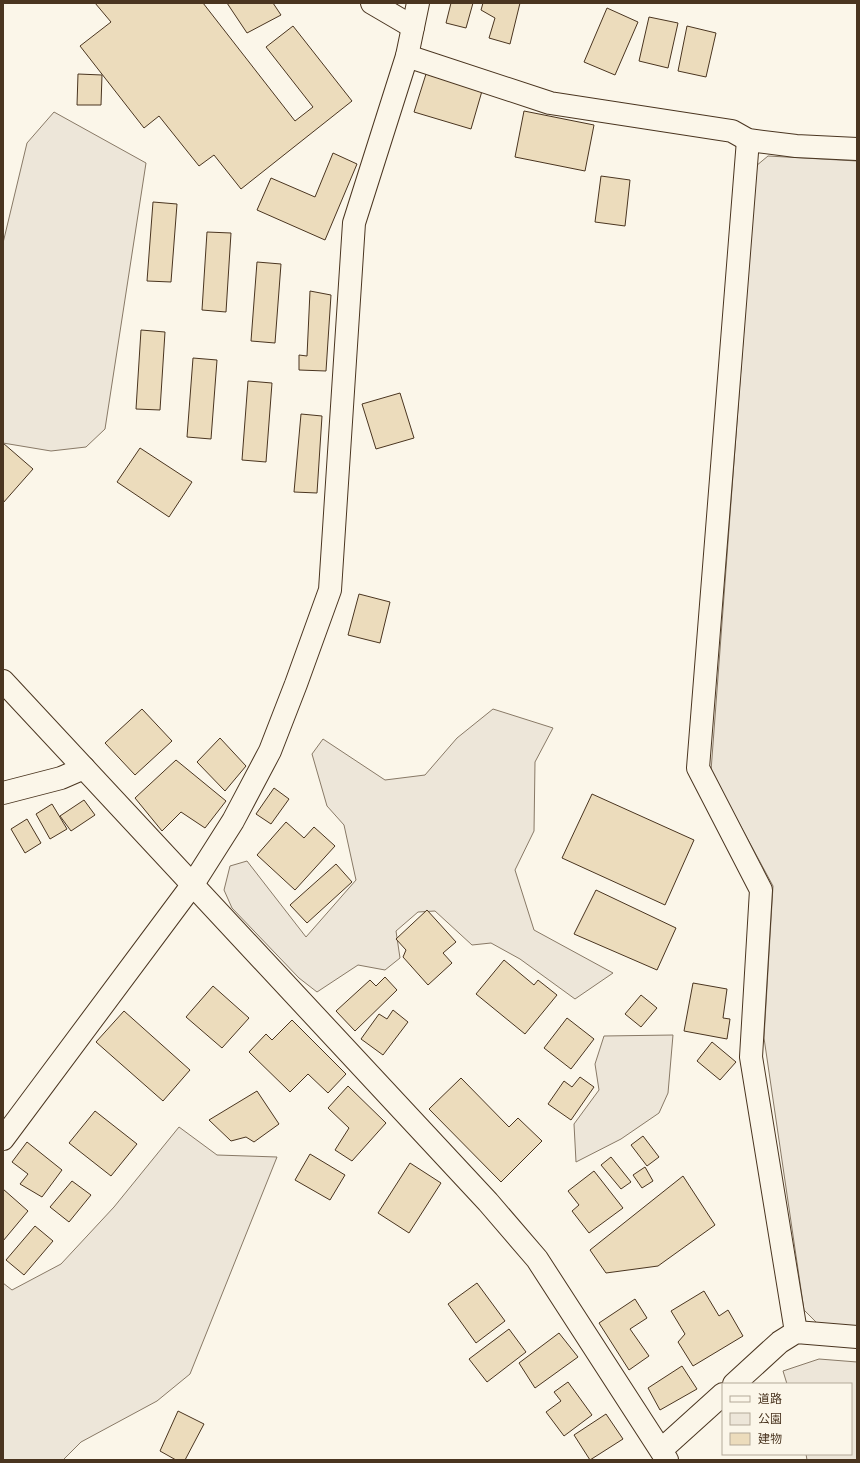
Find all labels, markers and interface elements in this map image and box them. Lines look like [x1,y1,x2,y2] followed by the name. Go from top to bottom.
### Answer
[722,1383,852,1455] legend
[758,1392,782,1406] text: 道路
[758,1412,782,1426] text: 公園
[758,1432,782,1446] text: 建物

